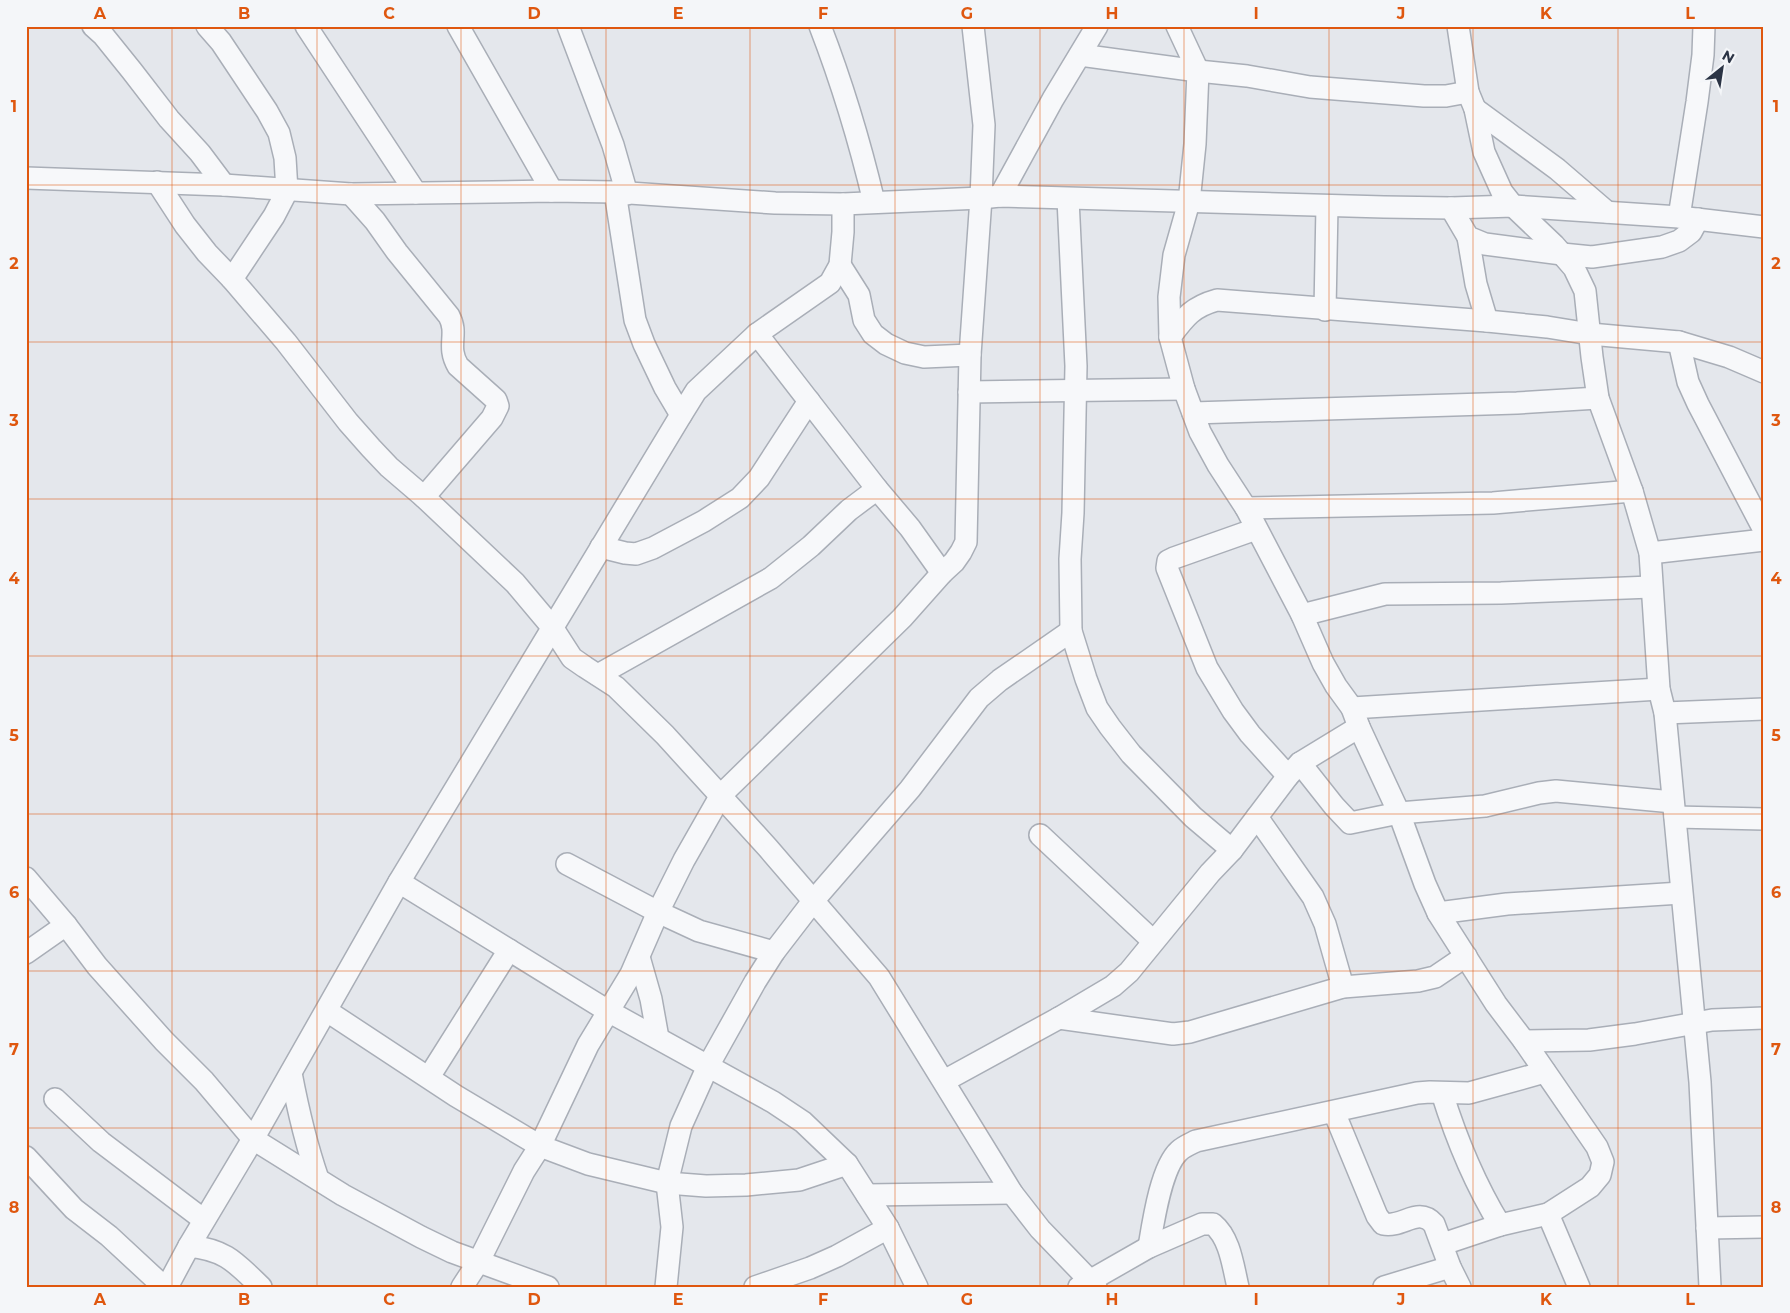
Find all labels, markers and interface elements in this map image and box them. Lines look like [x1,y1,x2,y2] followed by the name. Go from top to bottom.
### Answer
[93,4,107,23] text: A
[238,4,250,23] text: B
[383,4,395,23] text: C
[527,4,541,23] text: D
[673,4,683,23] text: E
[818,4,828,23] text: F
[961,4,973,23] text: G
[1106,4,1118,23] text: H
[1253,4,1259,23] text: I
[1396,4,1405,23] text: J
[1540,4,1553,23] text: K
[1685,4,1695,23] text: L
[1698,42,1748,92] north arrow
[1719,46,1738,67] text: N
[11,97,17,116] text: 1
[1773,97,1779,116] text: 1
[9,254,19,273] text: 2
[1771,254,1781,273] text: 2
[8,411,19,430] text: 3
[1770,411,1781,430] text: 3
[8,569,20,588] text: 4
[1770,569,1782,588] text: 4
[9,726,19,745] text: 5
[1771,726,1781,745] text: 5
[9,883,19,902] text: 6
[1771,883,1781,902] text: 6
[9,1040,19,1059] text: 7
[1771,1040,1781,1059] text: 7
[9,1198,19,1217] text: 8
[1771,1198,1781,1217] text: 8
[93,1290,107,1309] text: A
[238,1290,250,1309] text: B
[383,1290,395,1309] text: C
[527,1290,541,1309] text: D
[673,1290,683,1309] text: E
[818,1290,828,1309] text: F
[961,1290,973,1309] text: G
[1106,1290,1118,1309] text: H
[1253,1290,1259,1309] text: I
[1396,1290,1405,1309] text: J
[1540,1290,1553,1309] text: K
[1685,1290,1695,1309] text: L

